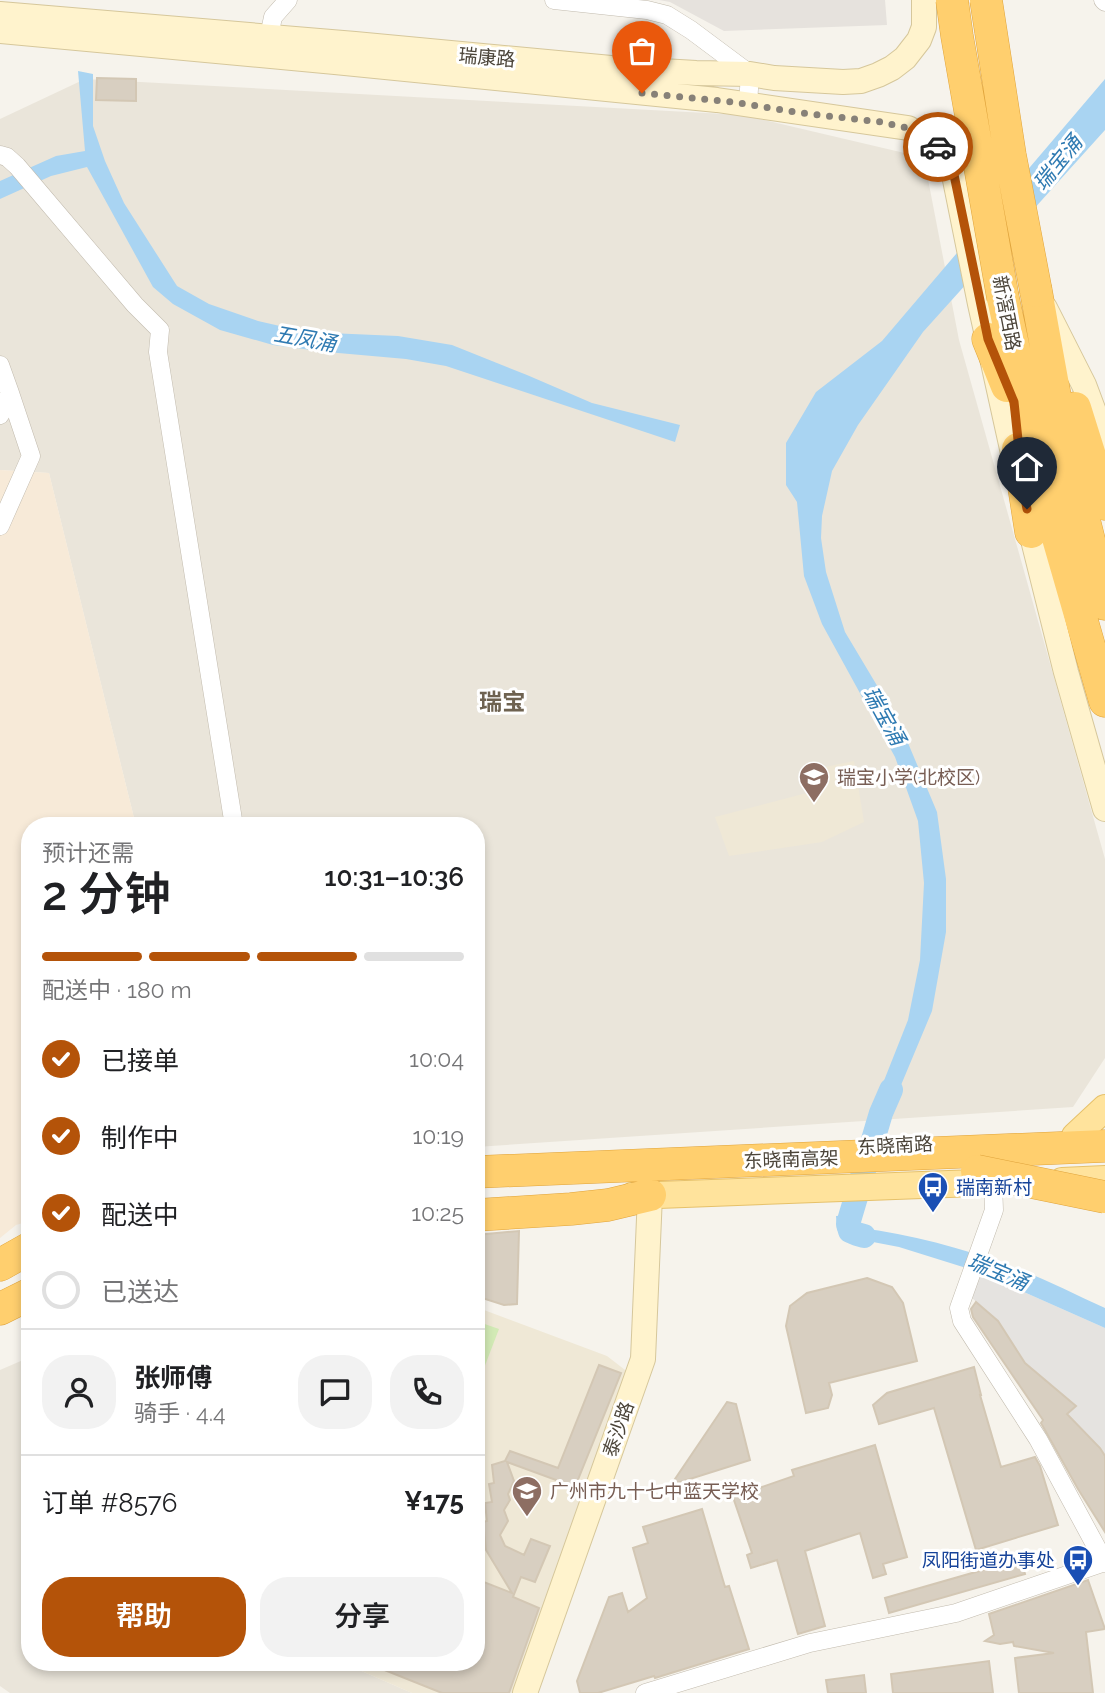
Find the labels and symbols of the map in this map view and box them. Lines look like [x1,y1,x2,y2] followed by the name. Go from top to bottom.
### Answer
[612,21,672,93] pin
[458,44,516,70] street label: 瑞康路
[903,112,973,182] courier
[1028,129,1088,195] water label: 瑞宝涌
[989,274,1025,352] street label: 新滘西路
[272,321,340,357] water label: 五凤涌
[997,437,1057,509] pin
[858,682,912,751] water label: 瑞宝涌
[479,688,525,715] district label: 瑞宝
[797,760,831,804] school or university icon: 瑞宝小学(北校区)
[837,766,980,788] place label: 瑞宝小学(北校区)
[856,1132,934,1158] street label: 东晓南路
[743,1146,839,1172] street label: 东晓南高架
[916,1170,950,1214] bus stop icon: 瑞南新村
[956,1176,1032,1198] place label: 瑞南新村
[964,1248,1034,1296] water label: 瑞宝涌
[598,1398,638,1460] street label: 泰沙路
[510,1474,544,1518] school or university icon: 广州市九十七中蓝天学校
[550,1480,759,1502] place label: 广州市九十七中蓝天学校
[1061,1543,1095,1587] bus stop icon: 凤阳街道办事处
[922,1549,1055,1571] place label: 凤阳街道办事处

